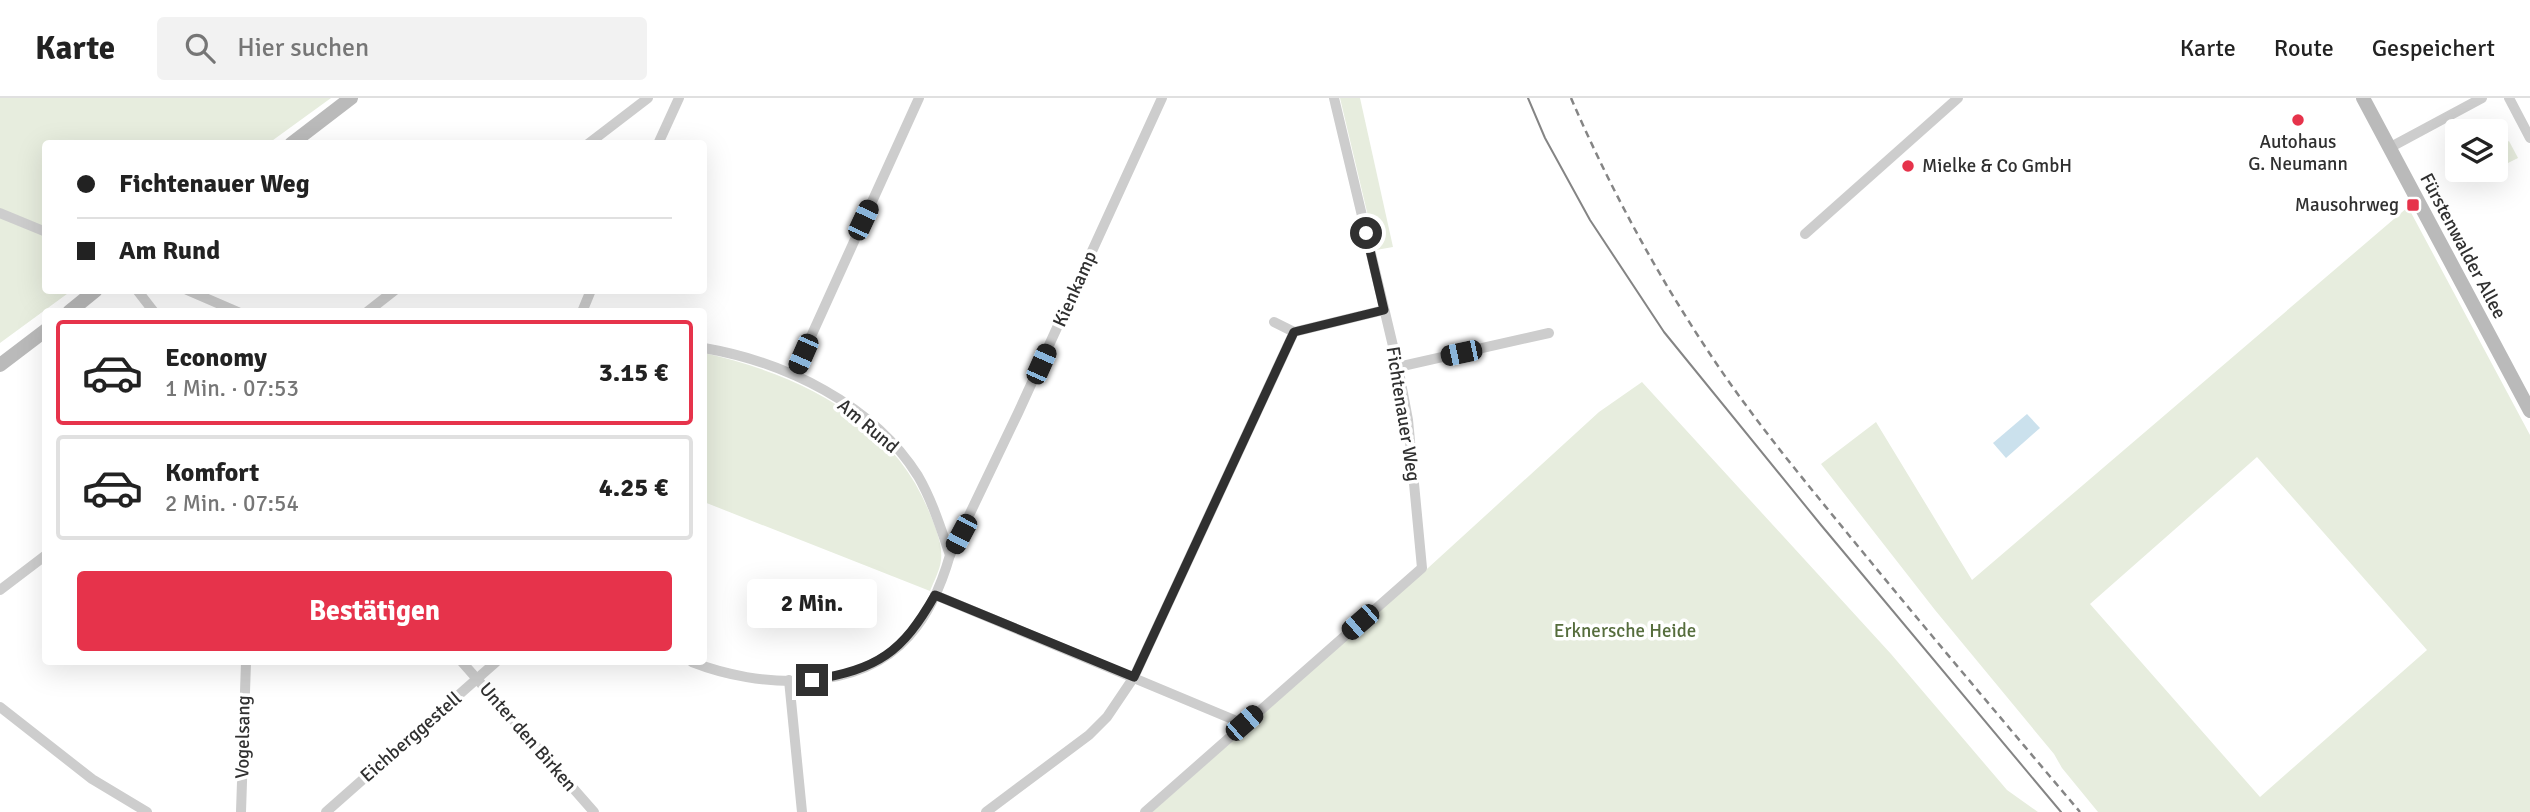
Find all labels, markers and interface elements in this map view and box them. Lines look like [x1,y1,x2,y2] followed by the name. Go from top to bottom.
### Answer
[157,17,647,80] search box
[35,28,115,69] text: Karte
[181,29,219,67] icon: search
[237,32,369,64] text: Hier suchen
[2180,33,2236,63] text: Karte
[2274,33,2334,63] text: Route
[2372,33,2495,63] text: Gespeichert
[2290,112,2306,128] marker: Autohaus G. Neumann
[2445,119,2508,182] map controls
[2445,119,2508,182] button: layers
[2248,130,2348,176] place label: Autohaus G. Neumann
[1922,154,2072,178] place label: Mielke & Co GmbH
[1900,158,1916,174] marker: Mielke & Co GmbH
[119,168,310,200] text: Fichtenauer Weg
[2414,169,2512,323] street label: Fürstenwalder Allee
[2295,193,2399,217] place label: Mausohrweg
[845,197,882,243] car
[2405,197,2421,213] marker: Mausohrweg
[1350,217,1382,249] route start
[119,235,220,267] text: Am Rund
[1048,247,1102,331] street label: Kienkamp
[785,331,822,377] car
[1439,338,1484,368] car
[81,341,144,404] icon: car
[1023,341,1060,387] car
[165,342,267,374] text: Economy
[1380,345,1426,483] street label: Fichtenauer Weg
[599,357,668,389] text: 3.15 €
[165,374,299,403] text: 1 Min. · 07:53
[832,393,904,459] street label: Am Rund
[81,456,144,519] icon: car
[165,457,259,489] text: Komfort
[599,472,668,504] text: 4.25 €
[165,489,299,518] text: 2 Min. · 07:54
[942,511,981,557] car
[77,571,672,651] button: Bestätigen
[747,578,877,628] callout: 2 Min.
[781,589,843,618] text: 2 Min.
[1338,600,1383,644] car
[1554,619,1696,643] park label: Erknersche Heide
[796,664,828,696] route end
[474,677,582,797] street label: Unter den Birken
[355,686,467,788] street label: Eichberggestell
[230,695,256,779] street label: Vogelsang
[1222,701,1267,745] car

